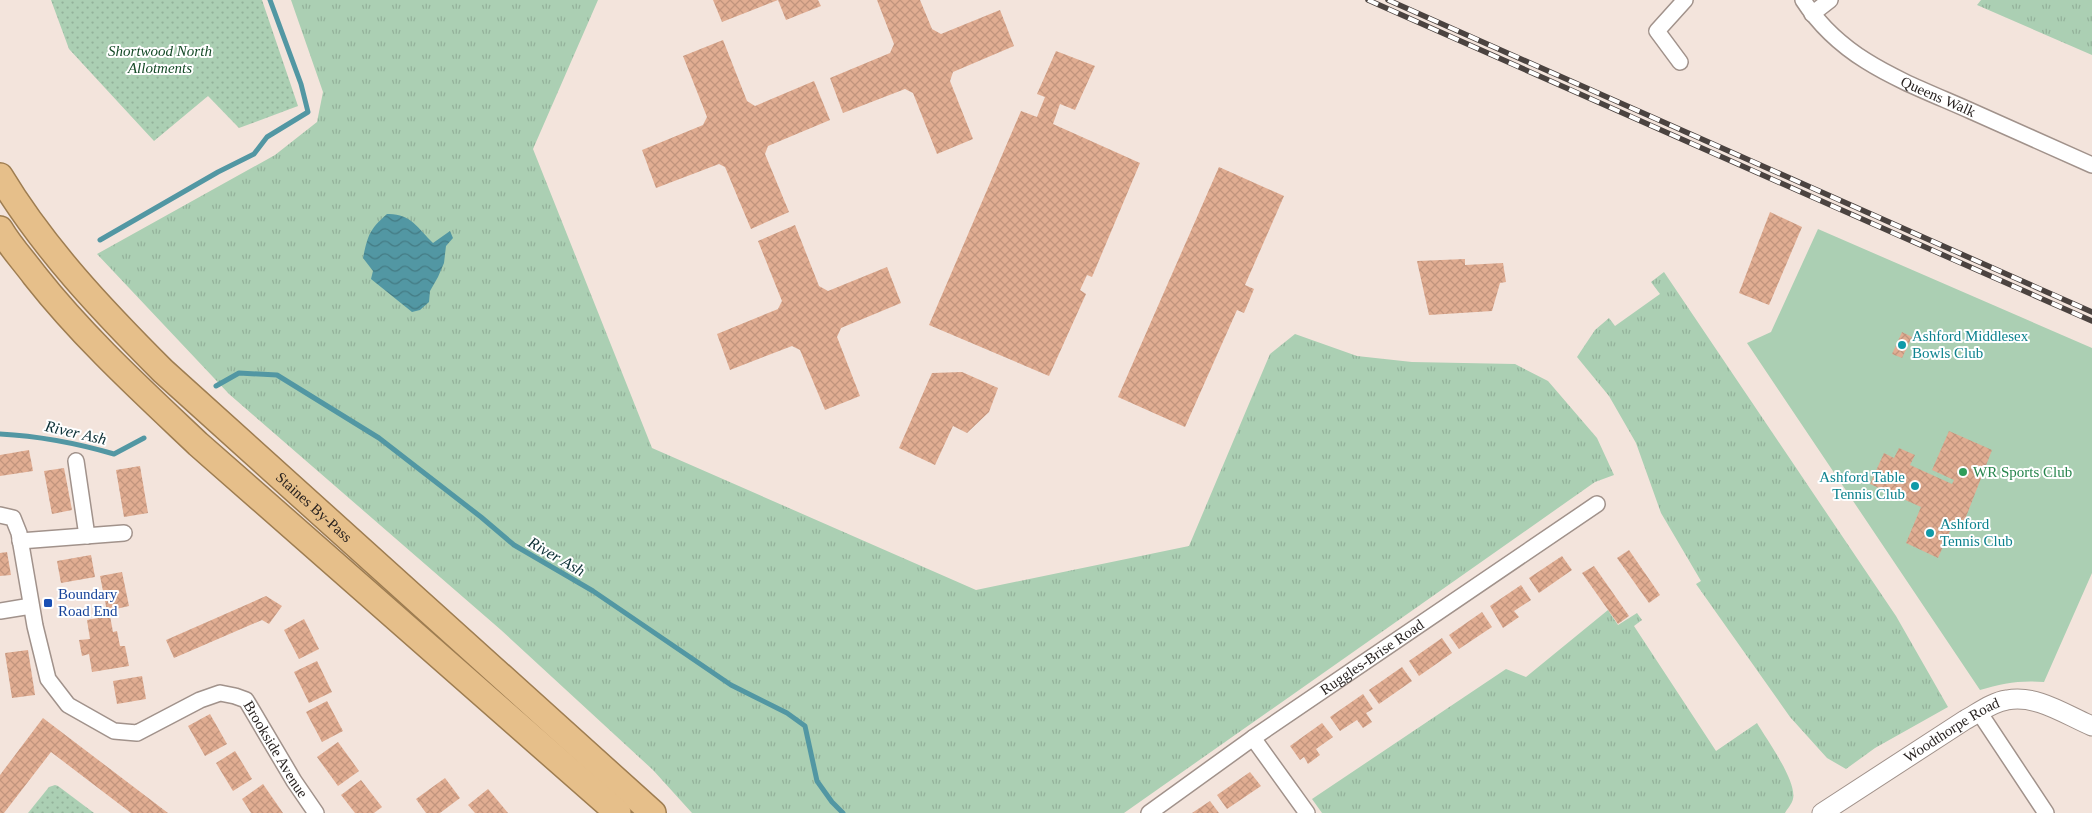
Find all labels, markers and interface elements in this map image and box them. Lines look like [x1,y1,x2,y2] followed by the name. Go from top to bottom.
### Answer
[108,43,212,76] park label: Shortwood North Allotments
[1898,73,1979,120] street label: Queens Walk
[1912,328,2029,361] place label: Ashford Middlesex Bowls Club
[1896,339,1908,351] marker: Ashford Middlesex Bowls Club
[43,417,108,448] water label: River Ash
[1973,464,2072,480] place label: WR Sports Club
[1957,466,1969,478] marker: WR Sports Club
[273,469,355,545] street label: Staines By-Pass
[1819,469,1905,502] place label: Ashford Table Tennis Club
[1909,480,1921,492] marker: Ashford Table Tennis Club
[1940,516,2013,549] place label: Ashford Tennis Club
[1924,527,1936,539] marker: Ashford Tennis Club
[525,533,588,579] water label: River Ash
[58,586,118,619] place label: Boundary Road End
[42,597,54,609] marker: Boundary Road End
[1317,616,1427,698] street label: Ruggles-Brise Road
[1901,694,2002,766] street label: Woodthorpe Road
[240,698,311,801] street label: Brookside Avenue

